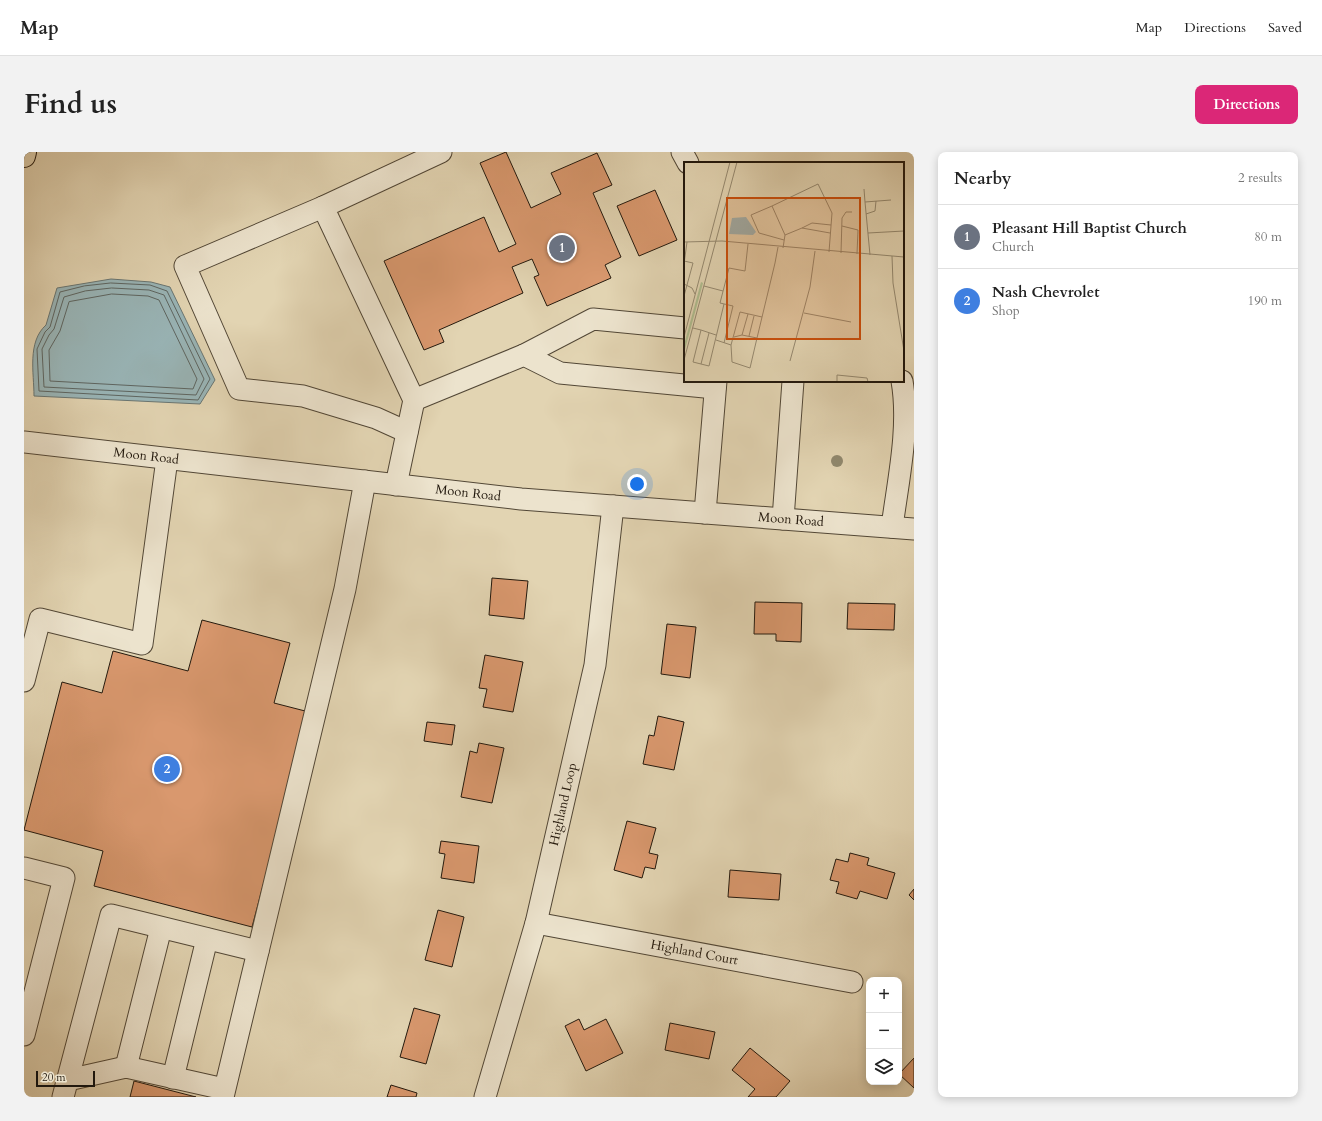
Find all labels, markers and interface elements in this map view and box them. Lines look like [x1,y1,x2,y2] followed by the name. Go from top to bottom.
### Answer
[20,15,59,41] text: Map
[1136,18,1162,37] text: Map
[1184,18,1246,37] text: Directions
[1268,18,1302,37] text: Saved
[24,85,117,123] text: Find us
[1195,85,1298,124] button: Directions
[684,162,904,382] inset map
[954,167,1011,190] text: Nearby
[1238,169,1282,187] text: 2 results
[992,218,1187,238] text: Pleasant Hill Baptist Church
[964,228,970,246] text: 1
[1254,228,1282,246] text: 80 m
[549,233,575,263] pin: 1
[992,238,1034,256] text: Church
[992,282,1099,302] text: Nash Chevrolet
[964,292,970,310] text: 2
[1248,292,1282,310] text: 190 m
[992,302,1020,320] text: Shop
[112,443,180,469] street label: Moon Road
[627,474,647,494] your location
[434,480,502,506] street label: Moon Road
[757,508,825,531] street label: Moon Road
[154,754,180,784] pin: 2
[545,761,581,848] street label: Highland Loop
[649,936,740,970] street label: Highland Court
[866,977,902,1085] map controls
[866,977,902,1013] button: +
[866,1013,902,1049] button: −
[866,1049,902,1085] button: layers
[36,1069,95,1088] scale bar
[42,1070,66,1085] text: 20 m

